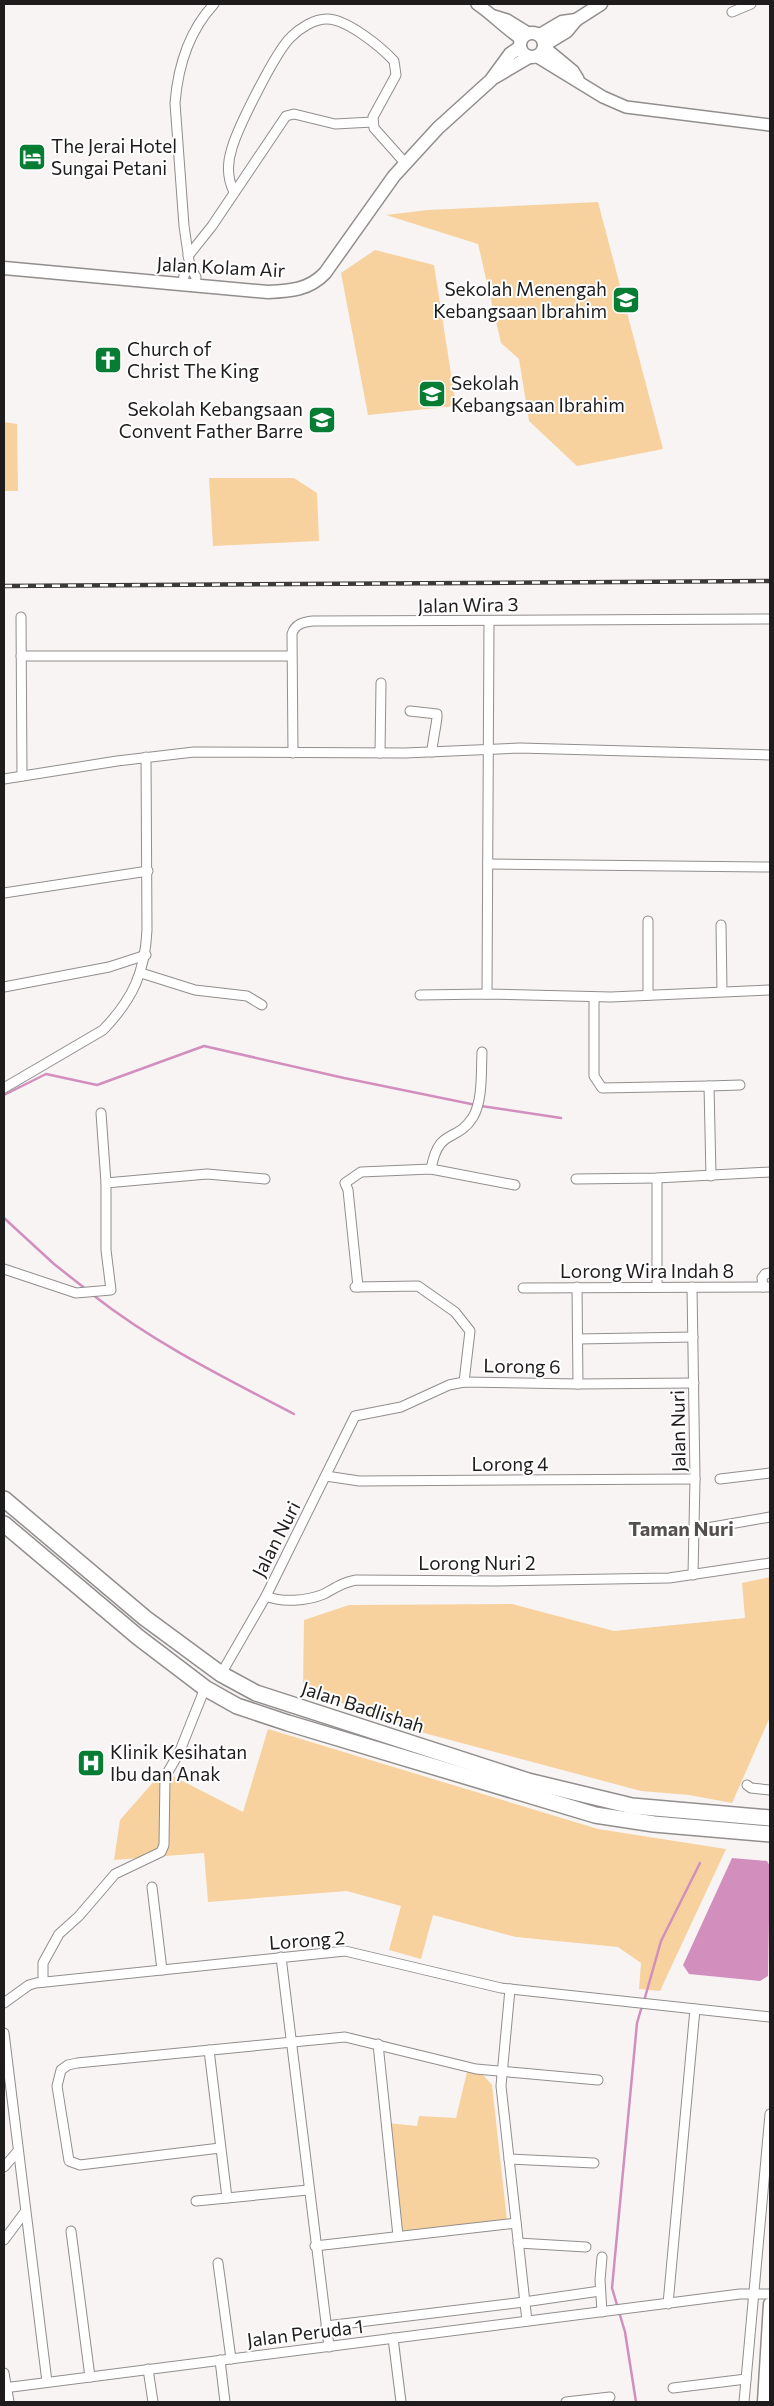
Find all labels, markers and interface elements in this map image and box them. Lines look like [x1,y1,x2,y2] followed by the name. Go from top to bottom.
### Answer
[51,134,177,179] place label: The Jerai Hotel Sungai Petani
[17,142,47,172] hotel icon: The Jerai Hotel Sungai Petani
[156,252,286,281] street label: Jalan Kolam Air
[433,277,607,322] place label: Sekolah Menengah Kebangsaan Ibrahim
[611,285,641,315] school or university icon: Sekolah Menengah Kebangsaan Ibrahim
[127,337,259,382] place label: Church of Christ The King
[93,345,123,375] church icon: Church of Christ The King
[451,371,625,416] place label: Sekolah Kebangsaan Ibrahim
[417,379,447,409] school or university icon: Sekolah Kebangsaan Ibrahim
[119,397,303,442] place label: Sekolah Kebangsaan Convent Father Barre
[307,405,337,435] school or university icon: Sekolah Kebangsaan Convent Father Barre
[417,592,519,617] street label: Jalan Wira 3
[560,1259,734,1282] street label: Lorong Wira Indah 8
[483,1353,561,1378] street label: Lorong 6
[665,1390,690,1472] street label: Jalan Nuri
[471,1452,549,1475] street label: Lorong 4
[247,1497,304,1581] street label: Jalan Nuri
[628,1516,734,1540] district label: Taman Nuri
[418,1551,536,1574] street label: Lorong Nuri 2
[299,1676,428,1737] street label: Jalan Badlishah
[110,1740,247,1785] place label: Klinik Kesihatan Ibu dan Anak
[76,1748,106,1778] hospital icon: Klinik Kesihatan Ibu dan Anak
[268,1925,346,1954] street label: Lorong 2
[245,2314,365,2351] street label: Jalan Peruda 1

